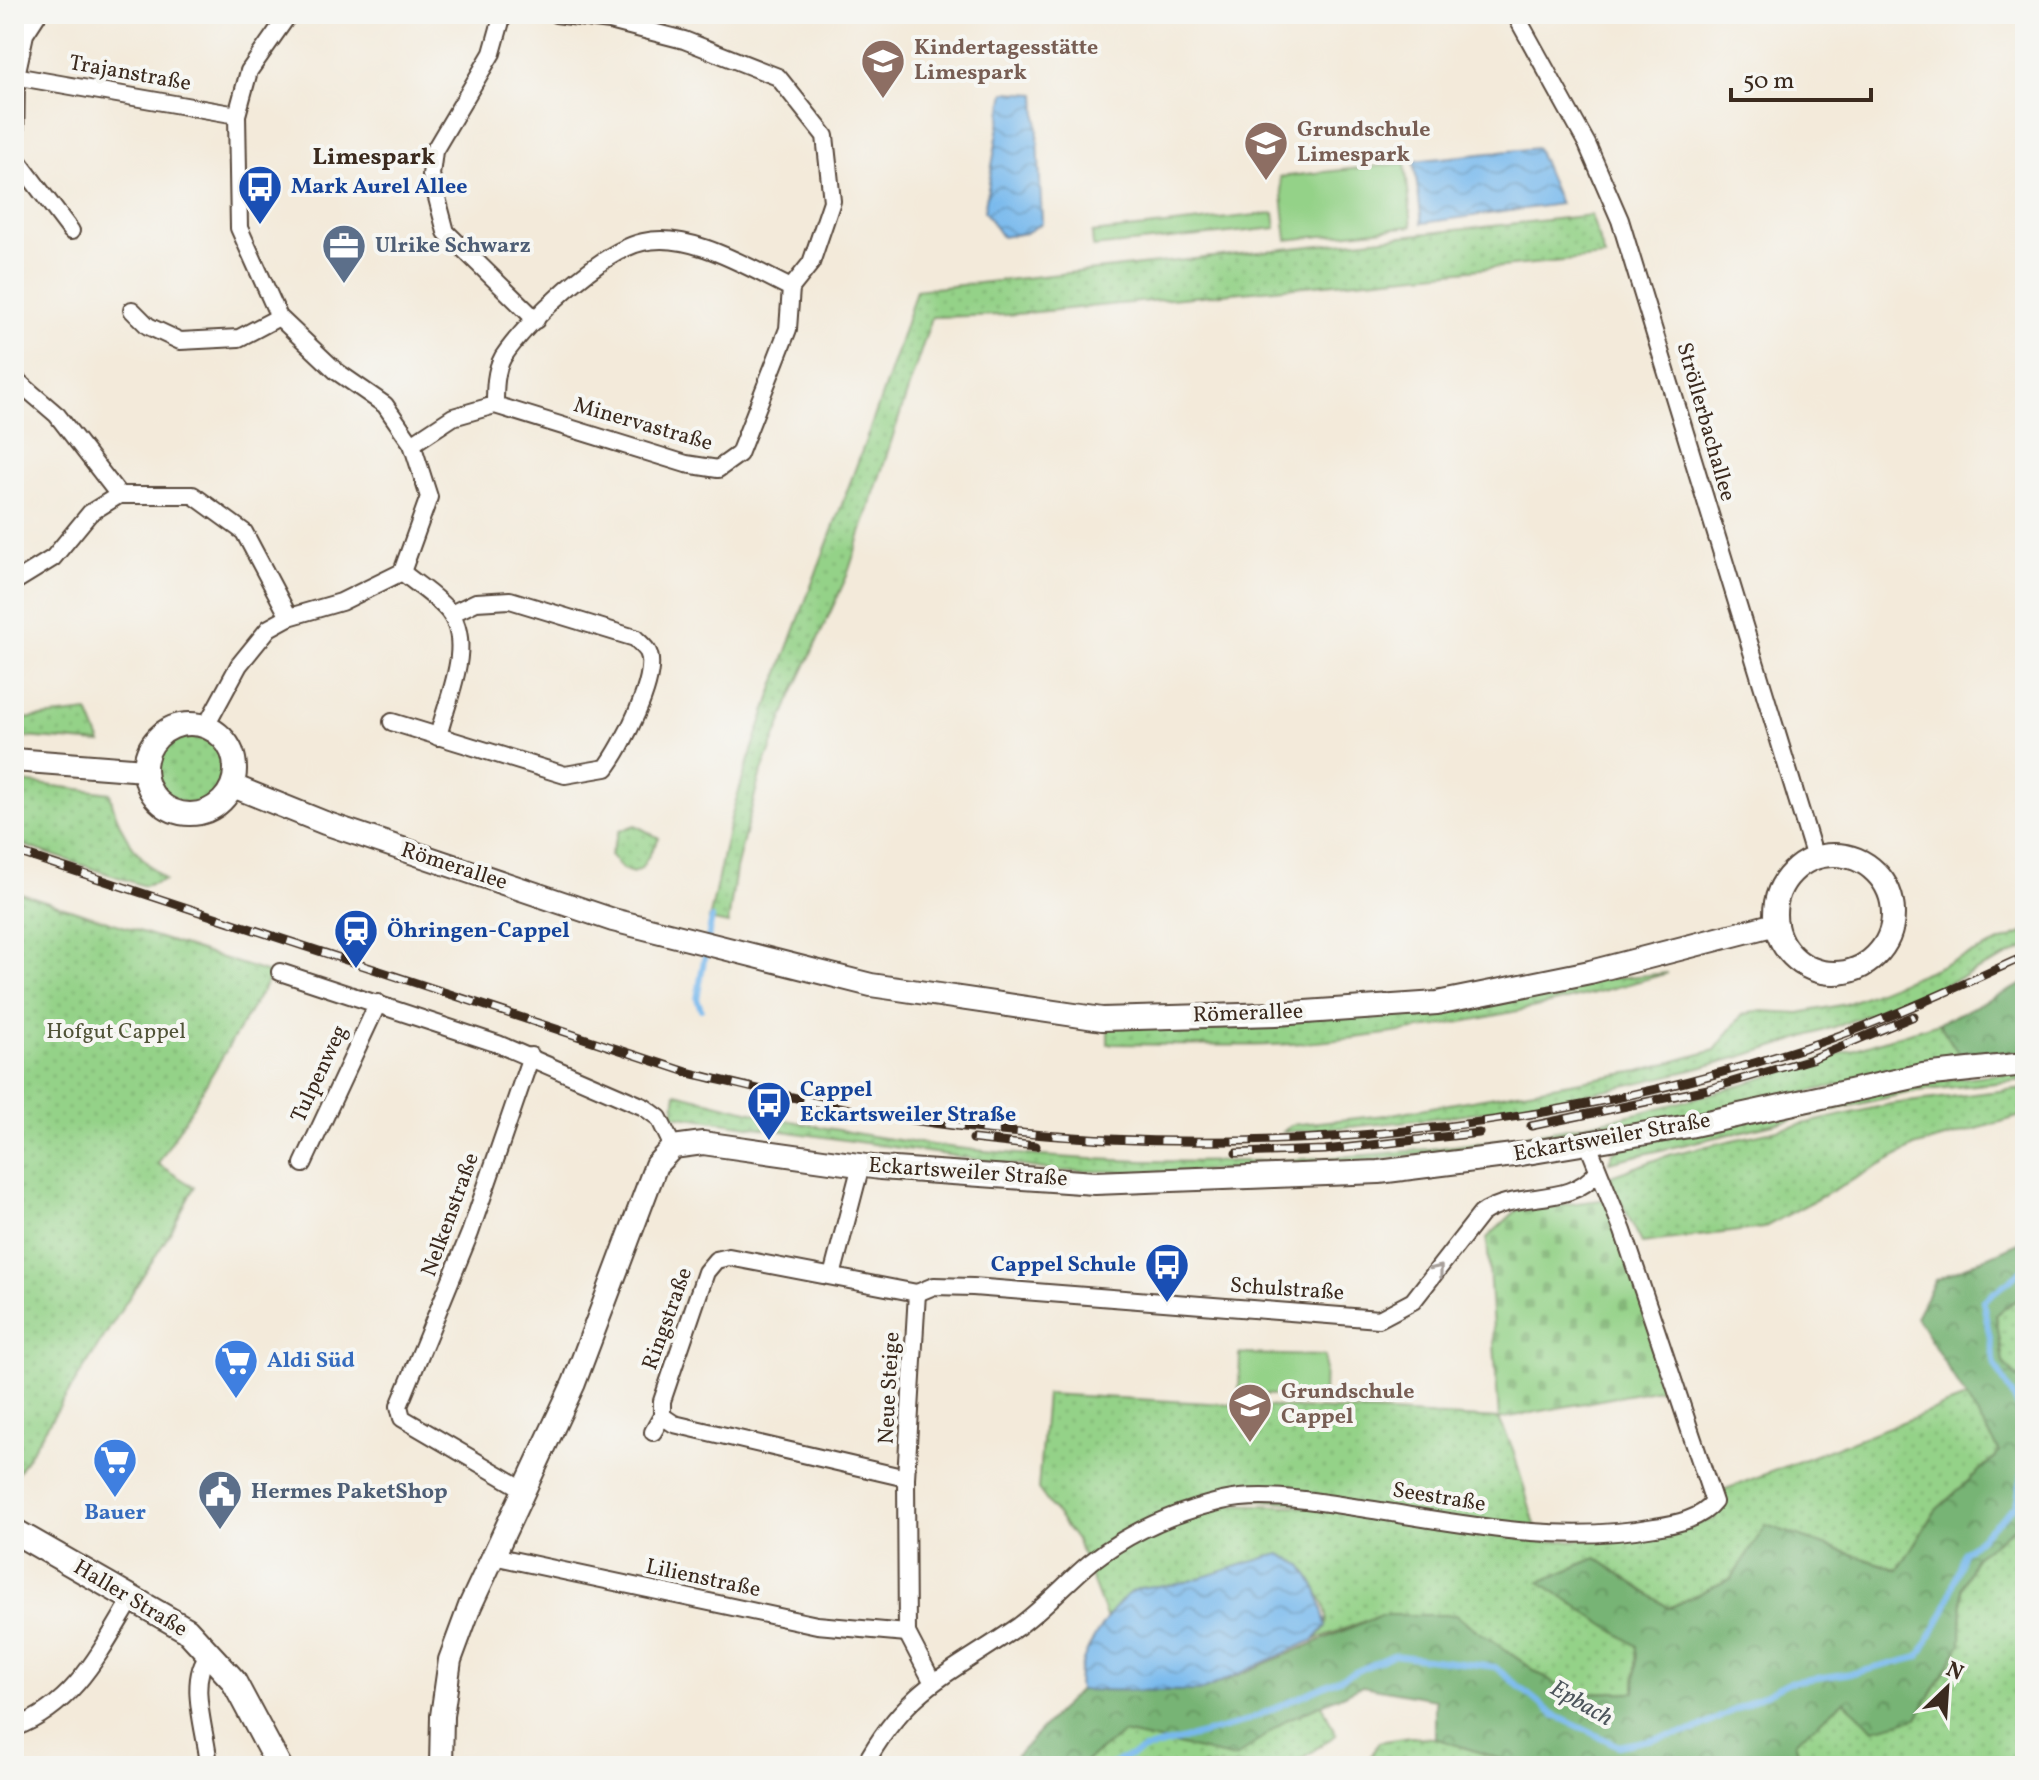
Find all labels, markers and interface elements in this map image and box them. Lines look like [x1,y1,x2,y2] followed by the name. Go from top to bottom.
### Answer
[914,33,1098,89] place label: Kindertagesstätte Limespark
[859,37,907,100] school or university icon: Kindertagesstätte Limespark
[67,48,193,100] street label: Trajanstraße
[1731,52,1871,102] scale bar
[1743,65,1795,99] text: 50 m
[1297,115,1430,171] place label: Grundschule Limespark
[1242,119,1290,182] school or university icon: Grundschule Limespark
[312,141,436,175] district label: Limespark
[236,163,284,226] bus stop icon: Mark Aurel Allee
[291,172,468,203] place label: Mark Aurel Allee
[320,222,368,285] office icon: Ulrike Schwarz
[375,231,531,262] place label: Ulrike Schwarz
[1668,339,1742,505] street label: Ströllerbachallee
[570,390,716,460] street label: Minervastraße
[397,835,511,899] street label: Römerallee
[332,907,380,970] station icon: Öhringen-Cappel
[387,916,570,947] place label: Öhringen-Cappel
[1192,997,1304,1031] street label: Römerallee
[46,1017,186,1048] park label: Hofgut Cappel
[284,1020,356,1128] street label: Tulpenweg
[800,1075,1016,1131] place label: Cappel Eckartsweiler Straße
[745,1079,793,1142] bus stop icon: Cappel Eckartsweiler Straße
[1511,1105,1713,1171] street label: Eckartsweiler Straße
[414,1149,488,1281] street label: Nelkenstraße
[867,1151,1069,1195] street label: Eckartsweiler Straße
[1143,1241,1191,1304] bus stop icon: Cappel Schule
[991,1250,1136,1281] place label: Cappel Schule
[635,1263,701,1375] street label: Ringstraße
[1428,1265,1443,1279] one-way arrow
[1229,1271,1345,1309] street label: Schulstraße
[872,1331,908,1445] street label: Neue Steige
[212,1337,260,1400] supermarket icon: Aldi Süd
[267,1346,355,1377] place label: Aldi Süd
[1281,1377,1414,1433] place label: Grundschule Cappel
[1226,1381,1274,1444] school or university icon: Grundschule Cappel
[91,1436,139,1499] supermarket icon: Bauer
[196,1468,244,1531] public building icon: Hermes PaketShop
[1390,1475,1488,1521] street label: Seestraße
[251,1477,448,1508] place label: Hermes PaketShop
[84,1498,146,1529] place label: Bauer
[643,1552,763,1606] street label: Lilienstraße
[67,1553,193,1645] street label: Haller Straße
[1907,1648,1987,1728] north arrow
[1941,1655,1968,1690] text: N
[1543,1672,1619,1736] water label: Epbach

